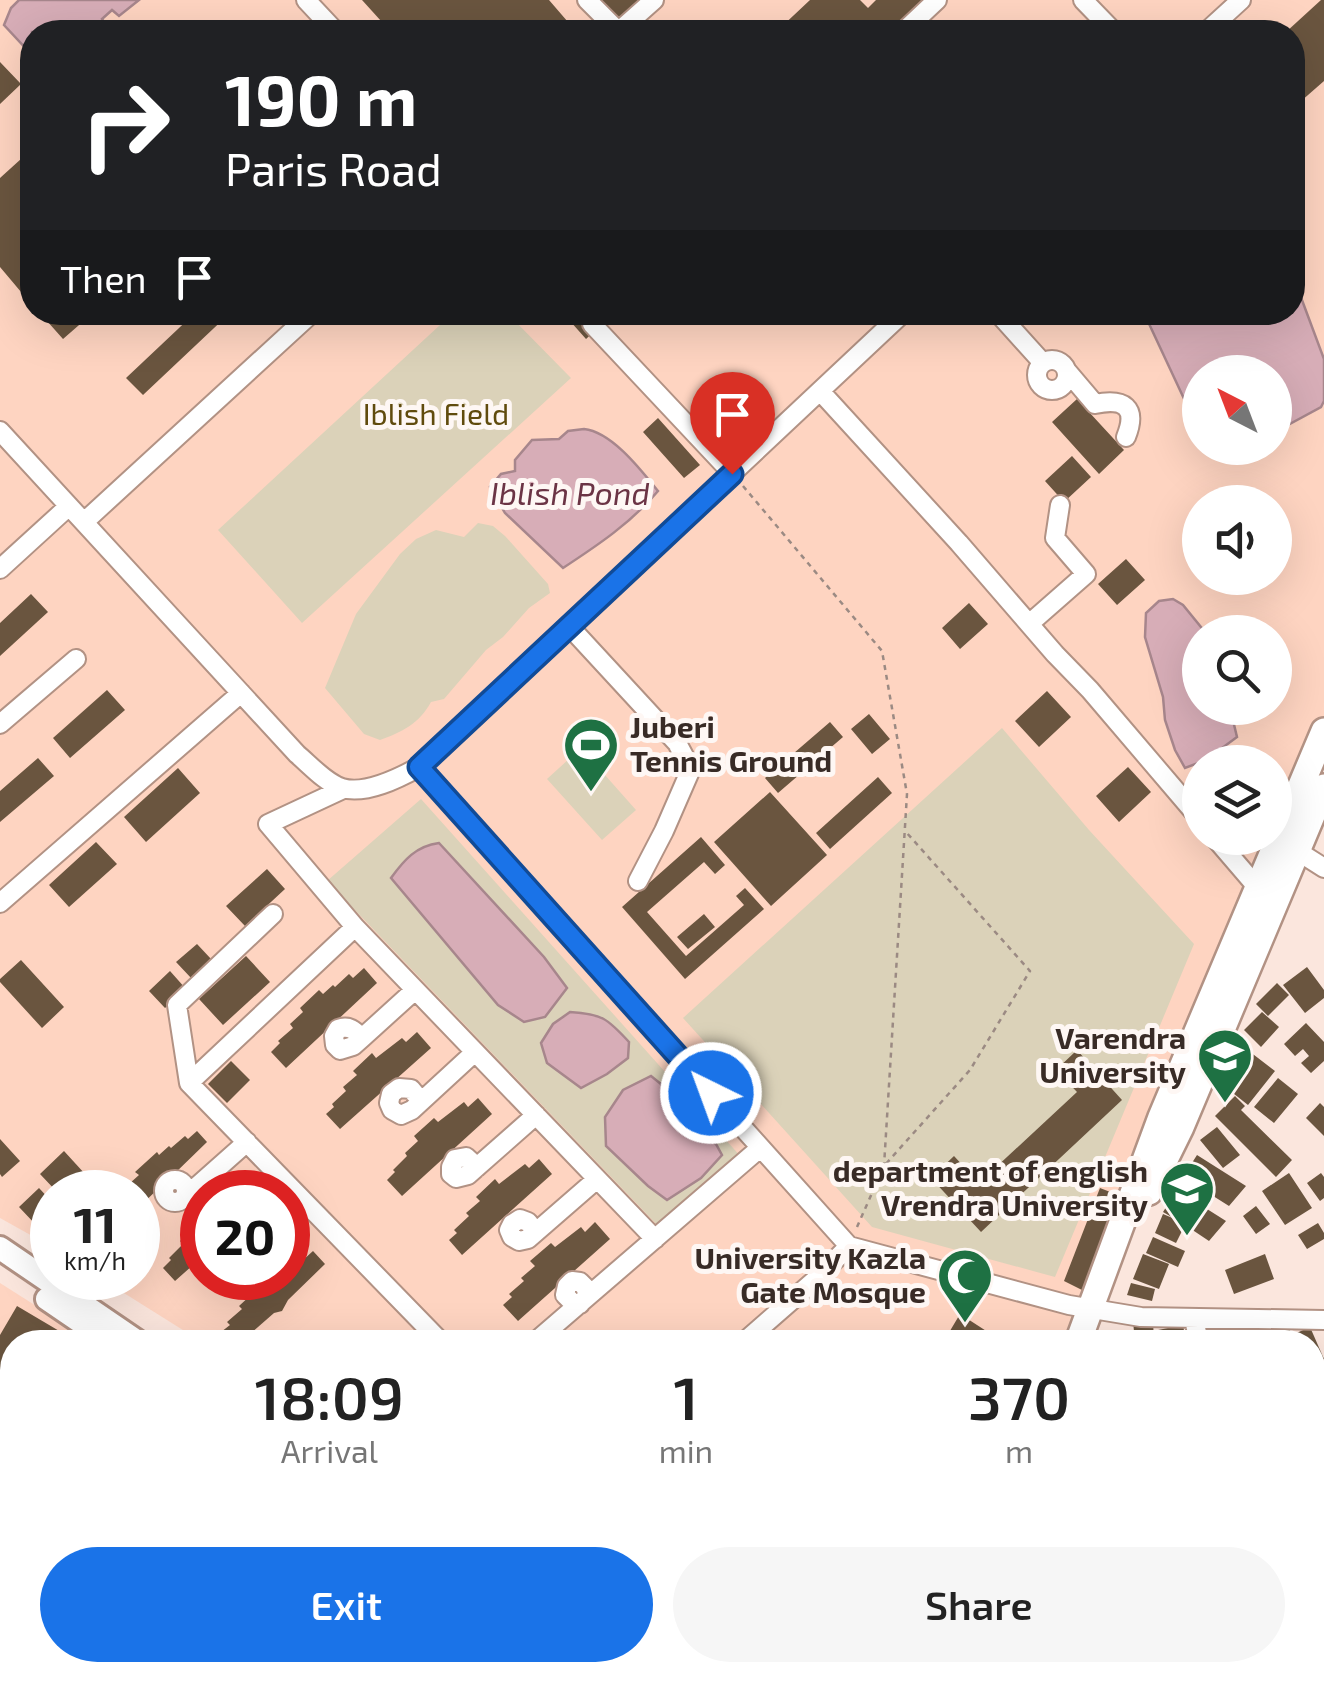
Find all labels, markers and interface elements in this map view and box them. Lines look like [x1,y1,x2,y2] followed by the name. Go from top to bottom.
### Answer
[225,56,418,140] text: 190 m
[60,60,190,190] icon: right
[225,141,442,195] text: Paris Road
[167,250,222,305] icon: arrive
[60,255,147,301] text: Then
[1182,355,1292,465] north arrow
[1182,355,1292,855] map controls
[690,372,775,475] pin
[705,387,760,442] icon: arrive
[363,395,509,431] park label: Iblish Field
[490,473,650,511] water label: Iblish Pond
[1182,485,1292,595] button: sound
[1182,615,1292,725] button: search
[630,708,832,778] place label: Juberi Tennis Ground
[561,715,621,794] sports icon: Juberi Tennis Ground
[1182,745,1292,855] button: layers
[1039,1019,1186,1090] place label: Varendra University
[1195,1026,1255,1105] school or university icon: Varendra University
[659,1041,763,1145] position arrow
[833,1152,1148,1223] place label: department of english Vrendra University
[1157,1159,1217,1238] school or university icon: department of english Vrendra University
[180,1170,310,1300] speed limit sign: 20
[73,1193,117,1253] text: 11
[695,1239,926,1309] place label: University Kazla Gate Mosque
[64,1245,126,1275] text: km/h
[935,1246,995,1325] mosque icon: University Kazla Gate Mosque
[255,1360,404,1432] text: 18:09
[673,1360,698,1432] text: 1
[968,1360,1070,1432] text: 370
[281,1431,378,1469] text: Arrival
[659,1431,713,1469] text: min
[1005,1431,1033,1469] text: m
[40,1547,653,1662] button: Exit
[673,1547,1285,1662] button: Share

